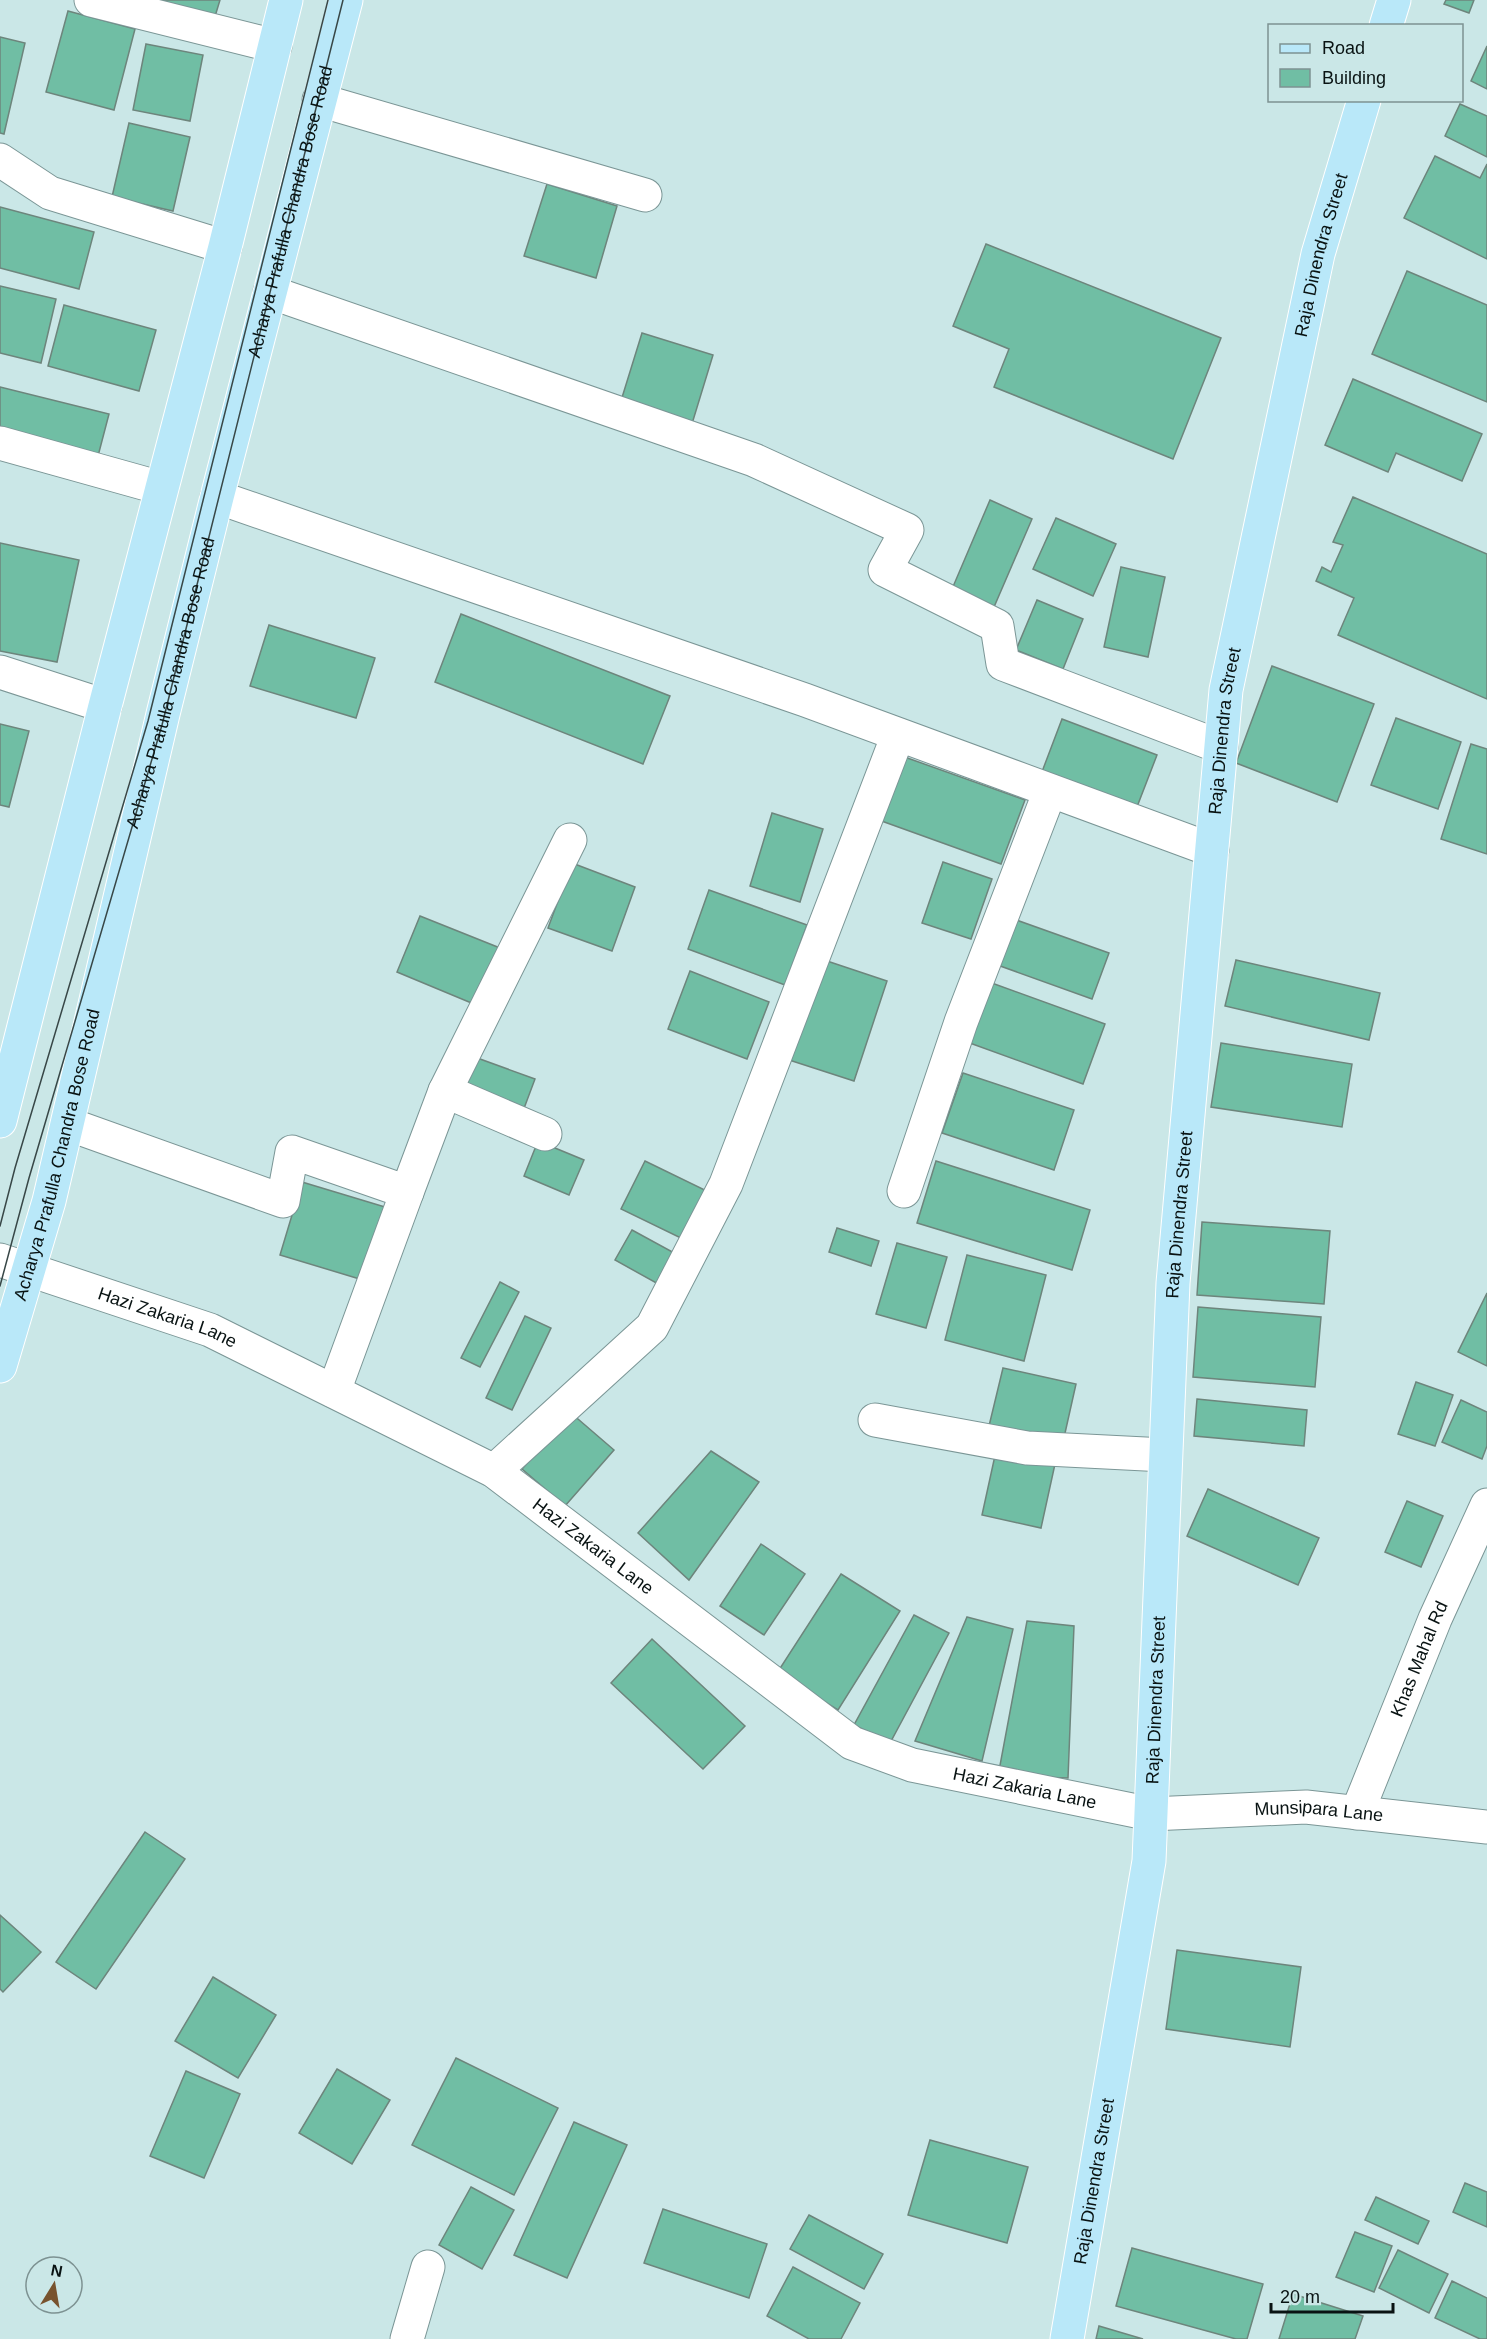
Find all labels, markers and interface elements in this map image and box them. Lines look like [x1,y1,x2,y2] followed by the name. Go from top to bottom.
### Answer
[1268,24,1463,102] legend
[1322,38,1365,58] text: Road
[244,64,336,360] street label: Acharya Prafulla Chandra Bose Road
[1322,68,1386,88] text: Building
[1291,171,1352,339] street label: Raja Dinendra Street
[122,535,219,831] street label: Acharya Prafulla Chandra Bose Road
[1205,646,1245,815] street label: Raja Dinendra Street
[10,1007,104,1303] street label: Acharya Prafulla Chandra Bose Road
[1162,1130,1197,1299] street label: Raja Dinendra Street
[95,1283,240,1352] street label: Hazi Zakaria Lane
[529,1494,657,1599] street label: Hazi Zakaria Lane
[1387,1598,1452,1720] street label: Khas Mahal Rd
[1142,1616,1169,1785] street label: Raja Dinendra Street
[951,1764,1098,1813] street label: Hazi Zakaria Lane
[1254,1797,1384,1825] street label: Munsipara Lane
[1070,2097,1118,2266] street label: Raja Dinendra Street
[24,2255,84,2315] north arrow
[49,2261,64,2280] text: N
[1271,2276,1392,2314] scale bar
[1280,2287,1320,2307] text: 20 m

